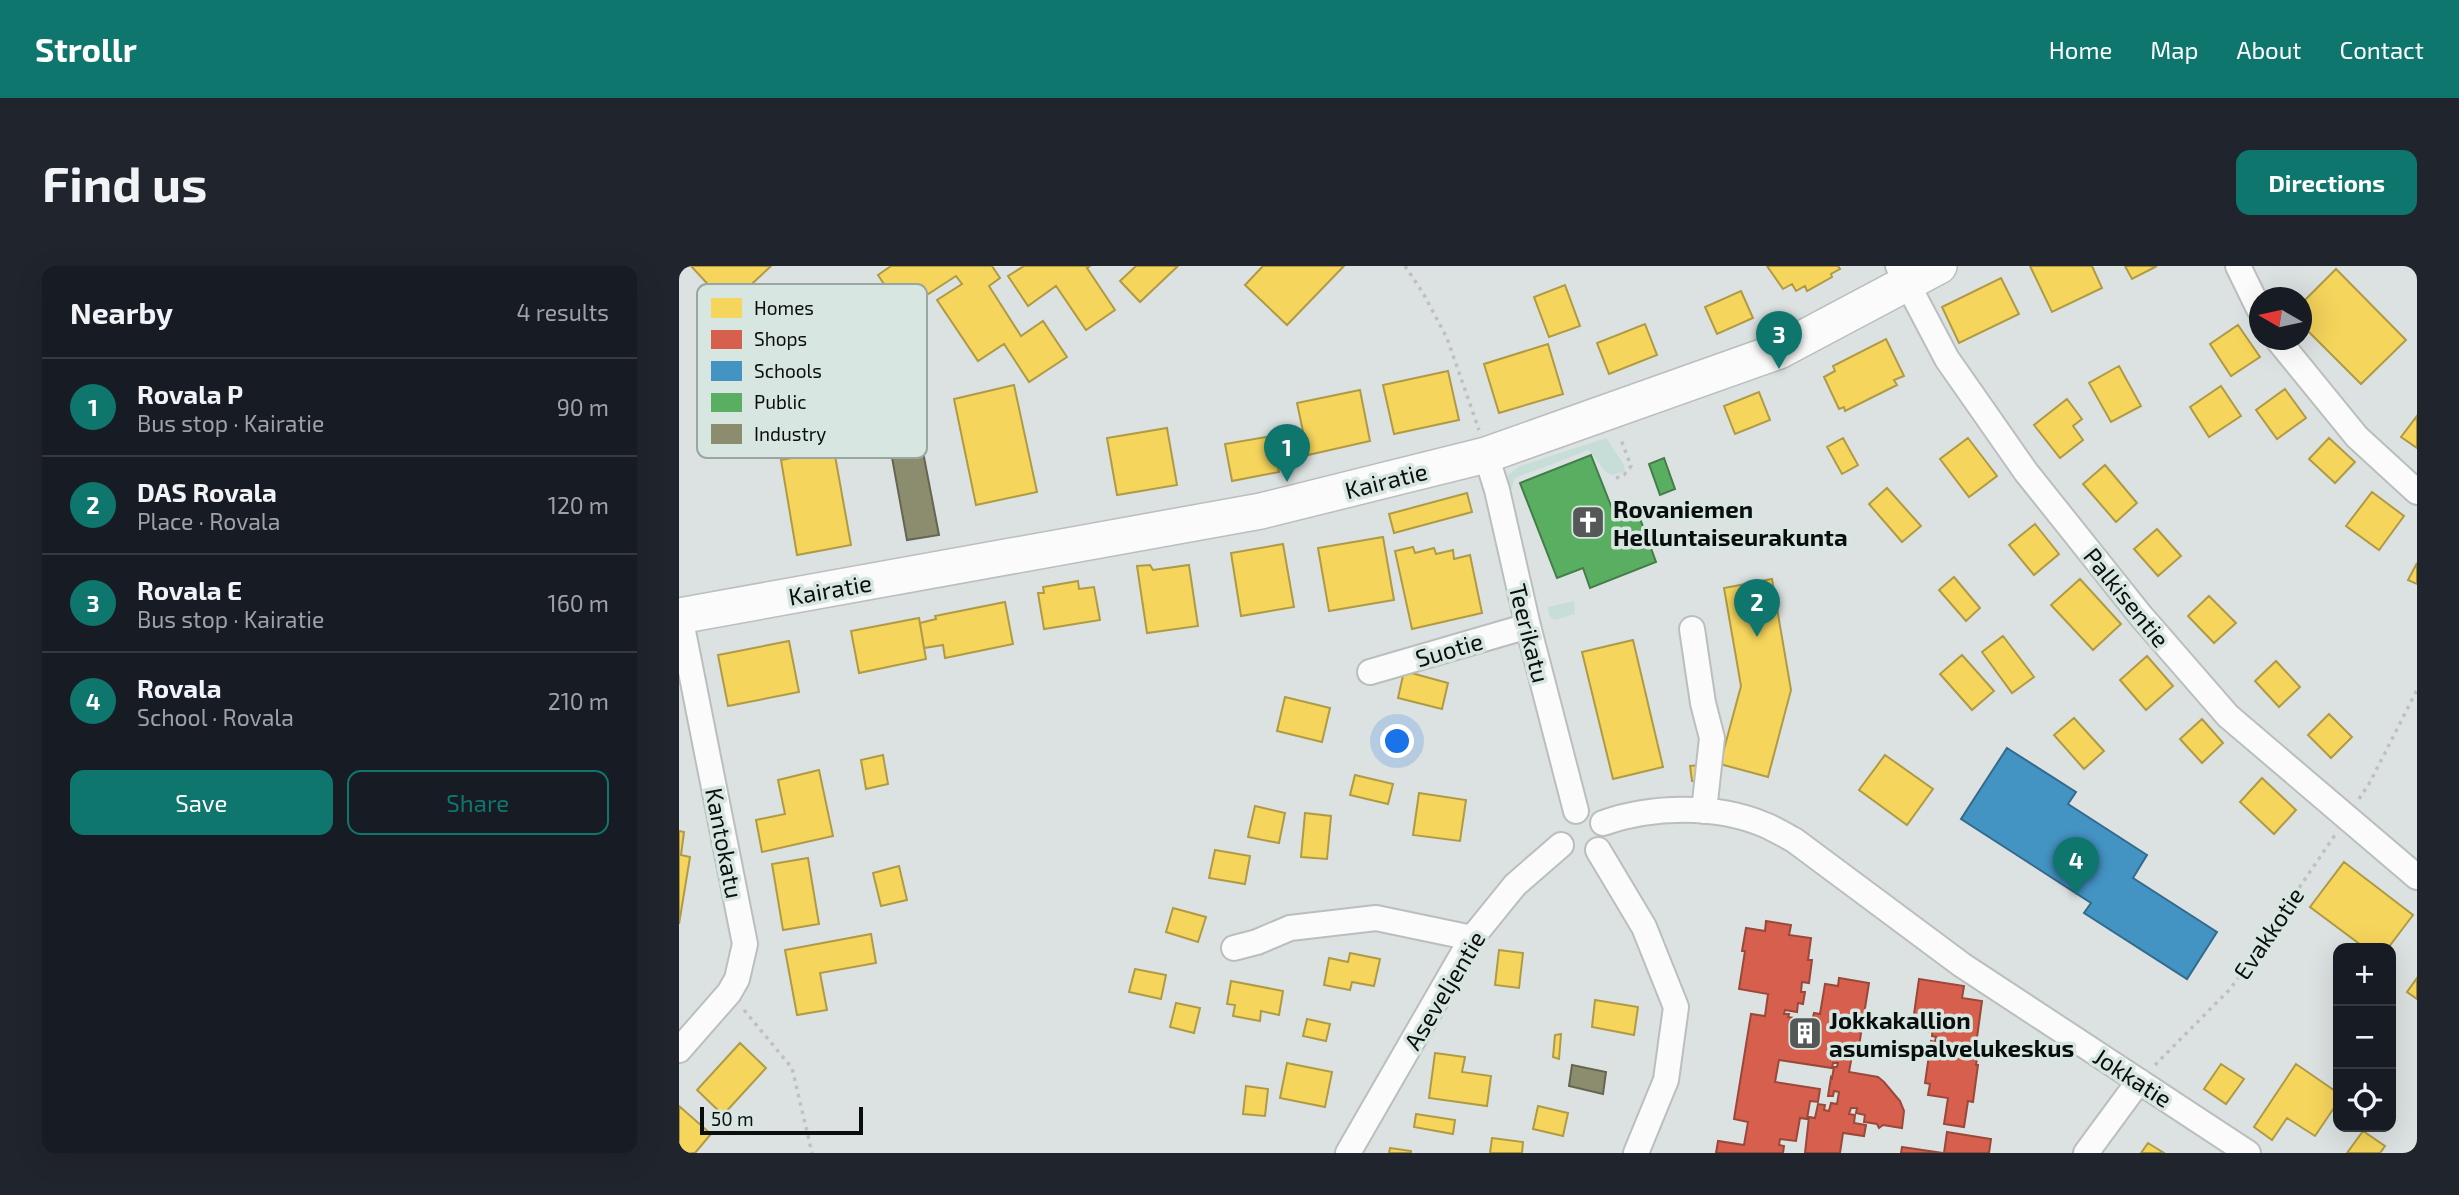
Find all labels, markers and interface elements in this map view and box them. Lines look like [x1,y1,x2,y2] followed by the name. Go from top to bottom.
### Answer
[35,29,137,69] text: Strollr
[2049,35,2112,64] text: Home
[2150,35,2198,64] text: Map
[2236,35,2302,64] text: About
[2340,35,2424,64] text: Contact
[2236,150,2417,215] button: Directions
[42,153,207,212] text: Find us
[697,284,927,458] legend
[2249,287,2312,350] north arrow
[70,294,173,330] text: Nearby
[754,296,814,319] text: Homes
[517,298,609,326] text: 4 results
[1756,311,1802,369] pin: 3
[754,327,807,350] text: Shops
[754,359,822,382] text: Schools
[137,378,243,409] text: Rovala P
[754,390,807,413] text: Public
[88,393,98,421] text: 1
[557,393,609,421] text: 90 m
[137,409,324,437] text: Bus stop · Kairatie
[754,422,826,445] text: Industry
[1264,424,1310,482] pin: 1
[1342,456,1430,504] street label: Kairatie
[137,476,277,507] text: DAS Rovala
[86,491,100,519] text: 2
[548,491,609,519] text: 120 m
[1613,494,1848,551] place label: Rovaniemen Helluntaiseurakunta
[1569,503,1607,541] church icon: Rovaniemen Helluntaiseurakunta
[137,507,280,535] text: Place · Rovala
[2078,541,2176,653] street label: Palkisentie
[786,567,874,611] street label: Kairatie
[137,574,242,605] text: Rovala E
[1734,579,1780,637] pin: 2
[1504,581,1556,685] street label: Teerikatu
[86,589,100,617] text: 3
[548,589,609,617] text: 160 m
[137,605,324,633] text: Bus stop · Kairatie
[1412,626,1486,672] street label: Suotie
[137,672,221,703] text: Rovala
[86,687,100,715] text: 4
[548,687,609,715] text: 210 m
[137,703,294,731] text: School · Rovala
[1380,724,1414,758] your location
[70,770,333,835] button: Save
[347,770,609,835] button: Share
[700,785,750,901] street label: Kantokatu
[2053,837,2099,895] pin: 4
[2227,881,2309,985] street label: Evakkotie
[1397,925,1491,1055] street label: Aseveljentie
[2333,943,2396,1132] map controls
[2333,943,2396,1006] button: +
[1829,1005,2074,1062] place label: Jokkakallion asumispalvelukeskus
[2333,1006,2396,1069] button: −
[1786,1014,1824,1052] building icon: Jokkakallion asumispalvelukeskus
[2088,1041,2178,1113] street label: Jokkatie
[2333,1069,2396,1132] button: locate
[700,1104,863,1136] scale bar
[711,1107,754,1130] text: 50 m

